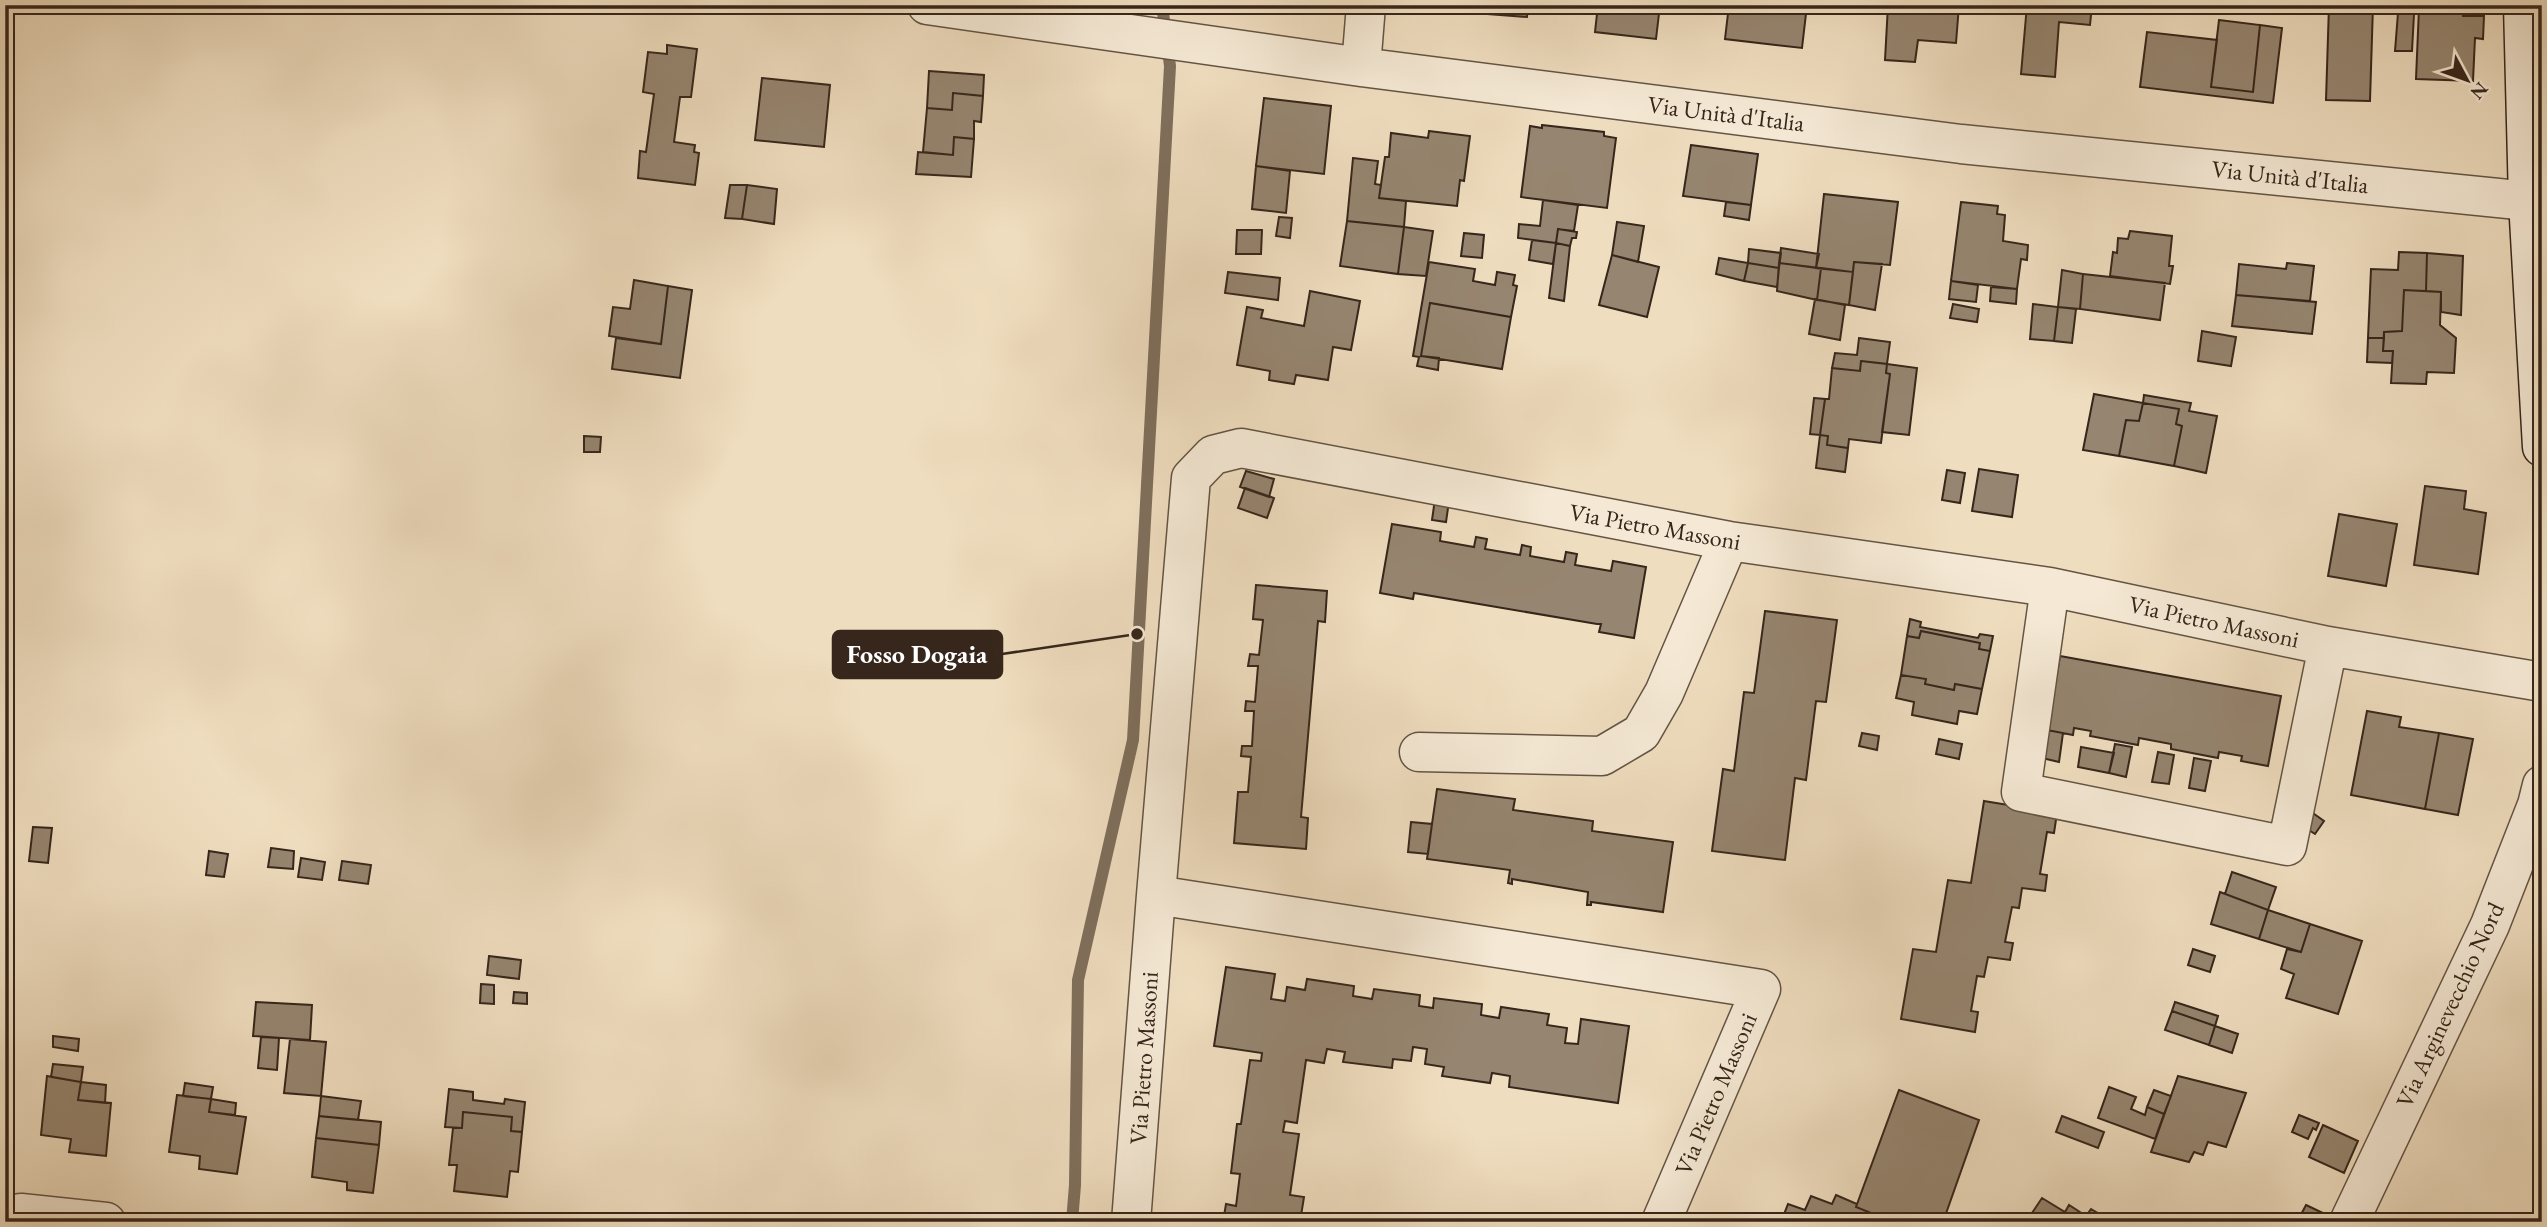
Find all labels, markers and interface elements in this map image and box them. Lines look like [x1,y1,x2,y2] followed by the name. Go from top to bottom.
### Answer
[2432,46,2502,116] north arrow
[2465,77,2494,105] text: N
[1646,89,1807,139] street label: Via Unità d'Italia
[2210,153,2370,200] street label: Via Unità d'Italia
[1567,496,1743,557] street label: Via Pietro Massoni
[2126,588,2302,655] street label: Via Pietro Massoni
[833,631,1002,678] callout: Fosso Dogaia
[847,637,988,671] text: Fosso Dogaia
[2388,896,2511,1112] street label: Via Arginevecchio Nord
[1122,970,1165,1145] street label: Via Pietro Massoni
[1667,1008,1764,1180] street label: Via Pietro Massoni

